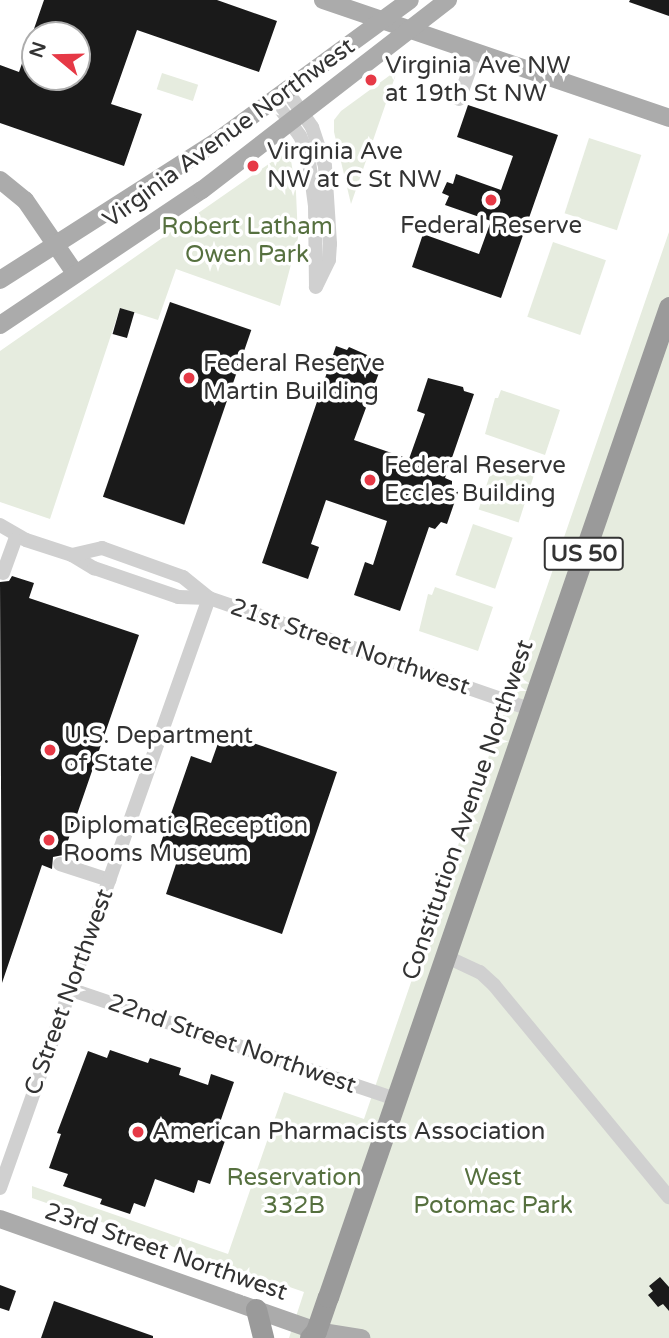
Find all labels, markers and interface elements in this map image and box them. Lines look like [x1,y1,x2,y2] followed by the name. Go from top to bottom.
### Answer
[21,21,91,91] north arrow
[98,32,360,234] street label: Virginia Avenue Northwest
[25,39,51,61] text: N
[385,52,571,108] place label: Virginia Ave NW at 19th St NW
[363,72,379,88] marker: Virginia Ave NW at 19th St NW
[267,138,442,194] place label: Virginia Ave NW at C St NW
[245,158,261,174] marker: Virginia Ave NW at C St NW
[483,192,499,208] marker: Federal Reserve
[400,212,582,240] place label: Federal Reserve
[161,213,333,269] park label: Robert Latham Owen Park
[203,350,385,406] place label: Federal Reserve Martin Building
[181,370,197,386] marker: Federal Reserve Martin Building
[384,452,566,508] place label: Federal Reserve Eccles Building
[362,472,378,488] marker: Federal Reserve Eccles Building
[544,534,624,574] road number: US 50
[227,593,473,701] street label: 21st Street Northwest
[396,636,540,984] street label: Constitution Avenue Northwest
[64,722,253,778] place label: U.S. Department of State
[42,742,58,758] marker: U.S. Department of State
[63,812,308,868] place label: Diplomatic Reception Rooms Museum
[41,832,57,848] marker: Diplomatic Reception Rooms Museum
[18,885,120,1099] street label: C Street Northwest
[104,988,360,1100] street label: 22nd Street Northwest
[152,1118,545,1146] place label: American Pharmacists Association
[130,1124,146,1140] marker: American Pharmacists Association
[226,1164,362,1220] park label: Reservation 332B
[413,1164,573,1220] park label: West Potomac Park
[41,1197,291,1307] street label: 23rd Street Northwest

